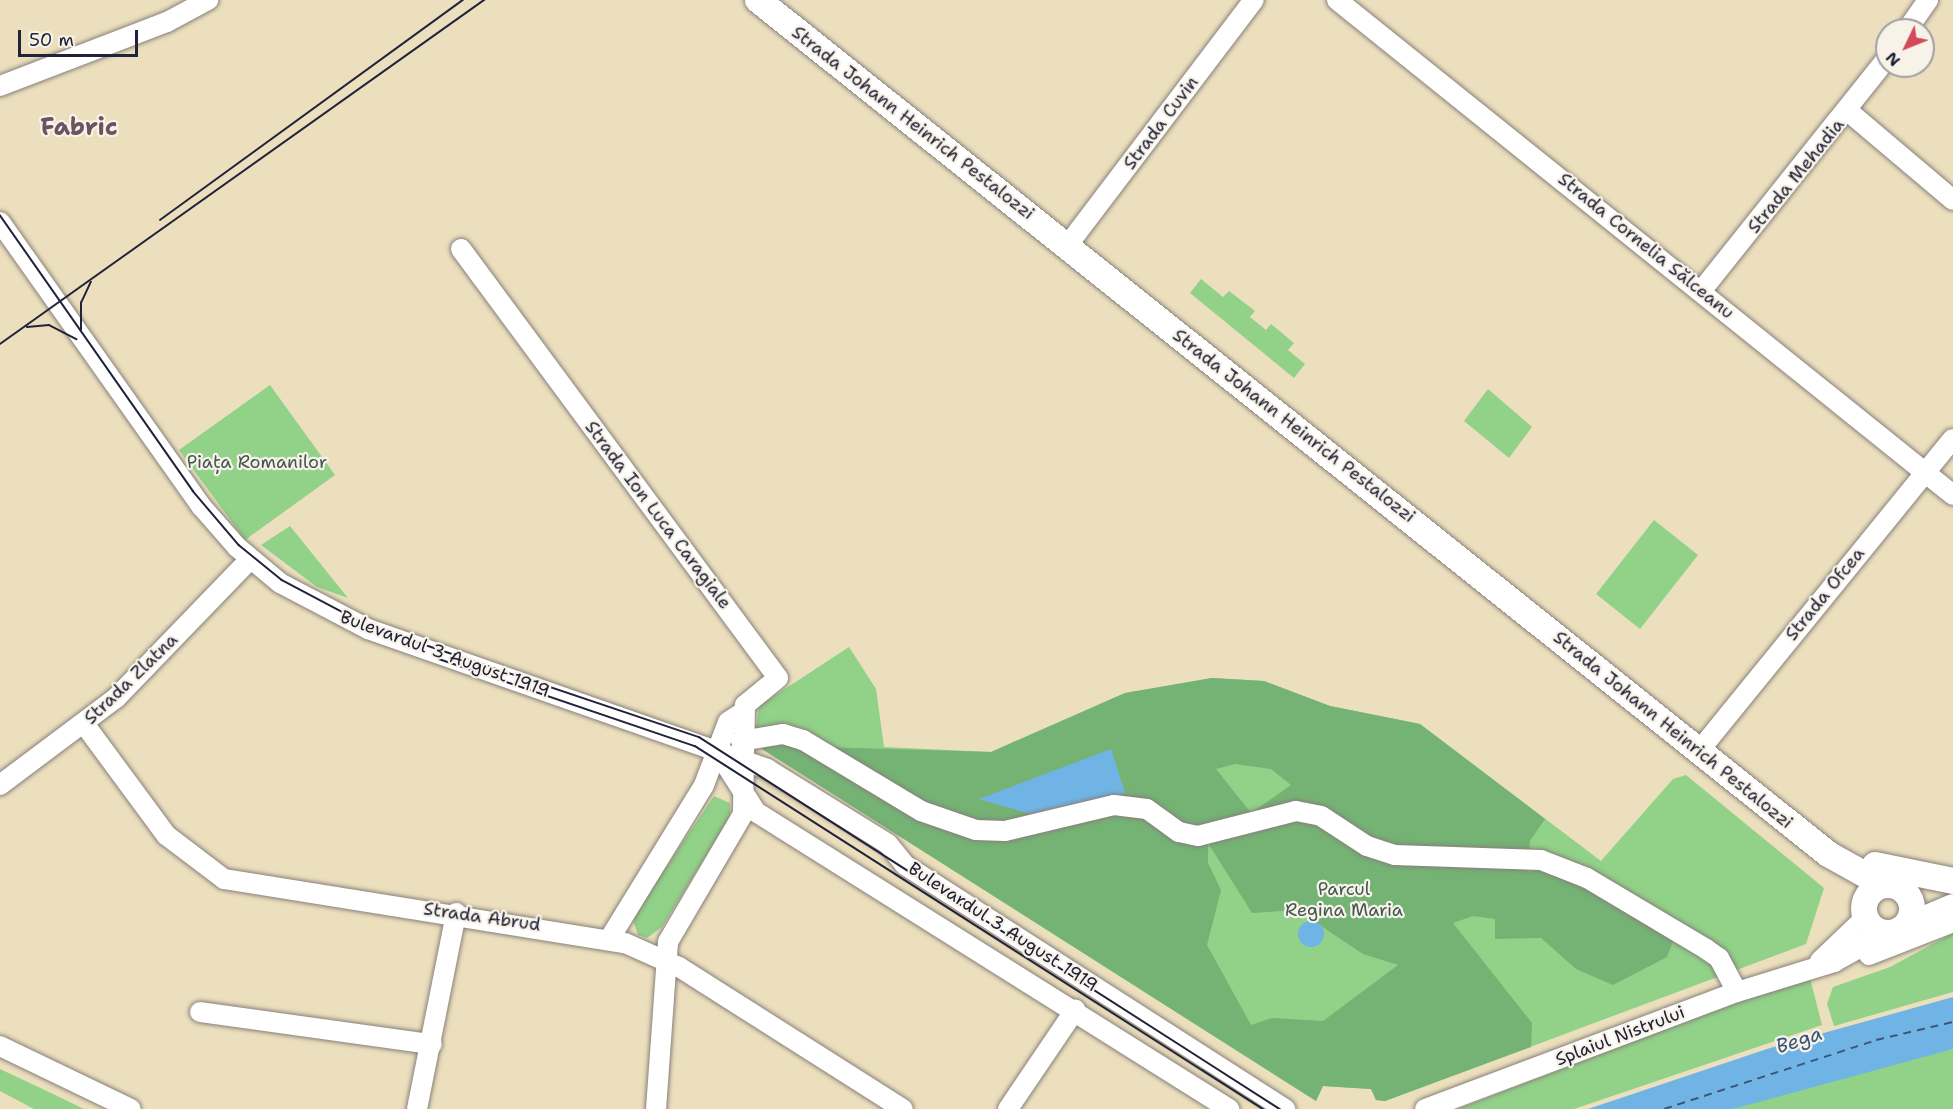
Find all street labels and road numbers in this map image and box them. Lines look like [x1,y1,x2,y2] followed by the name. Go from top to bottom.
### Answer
[787,22,1039,224] street label: Strada Johann Heinrich Pestalozzi
[1119,72,1203,174] street label: Strada Cuvin
[1743,114,1849,238] street label: Strada Mehadia
[1554,168,1738,324] street label: Strada Cornelia Sălceanu
[1168,325,1420,527] street label: Strada Johann Heinrich Pestalozzi
[580,417,736,613] street label: Strada Ion Luca Caragiale
[1781,543,1869,645] street label: Strada Ofcea
[337,606,553,702] street label: Bulevardul 3 August 1919
[1549,627,1797,833] street label: Strada Johann Heinrich Pestalozzi
[80,629,182,729] street label: Strada Zlatna
[904,858,1102,996] street label: Bulevardul 3 August 1919
[422,898,542,936] street label: Strada Abrud
[1552,1001,1688,1071] street label: Splaiul Nistrului

